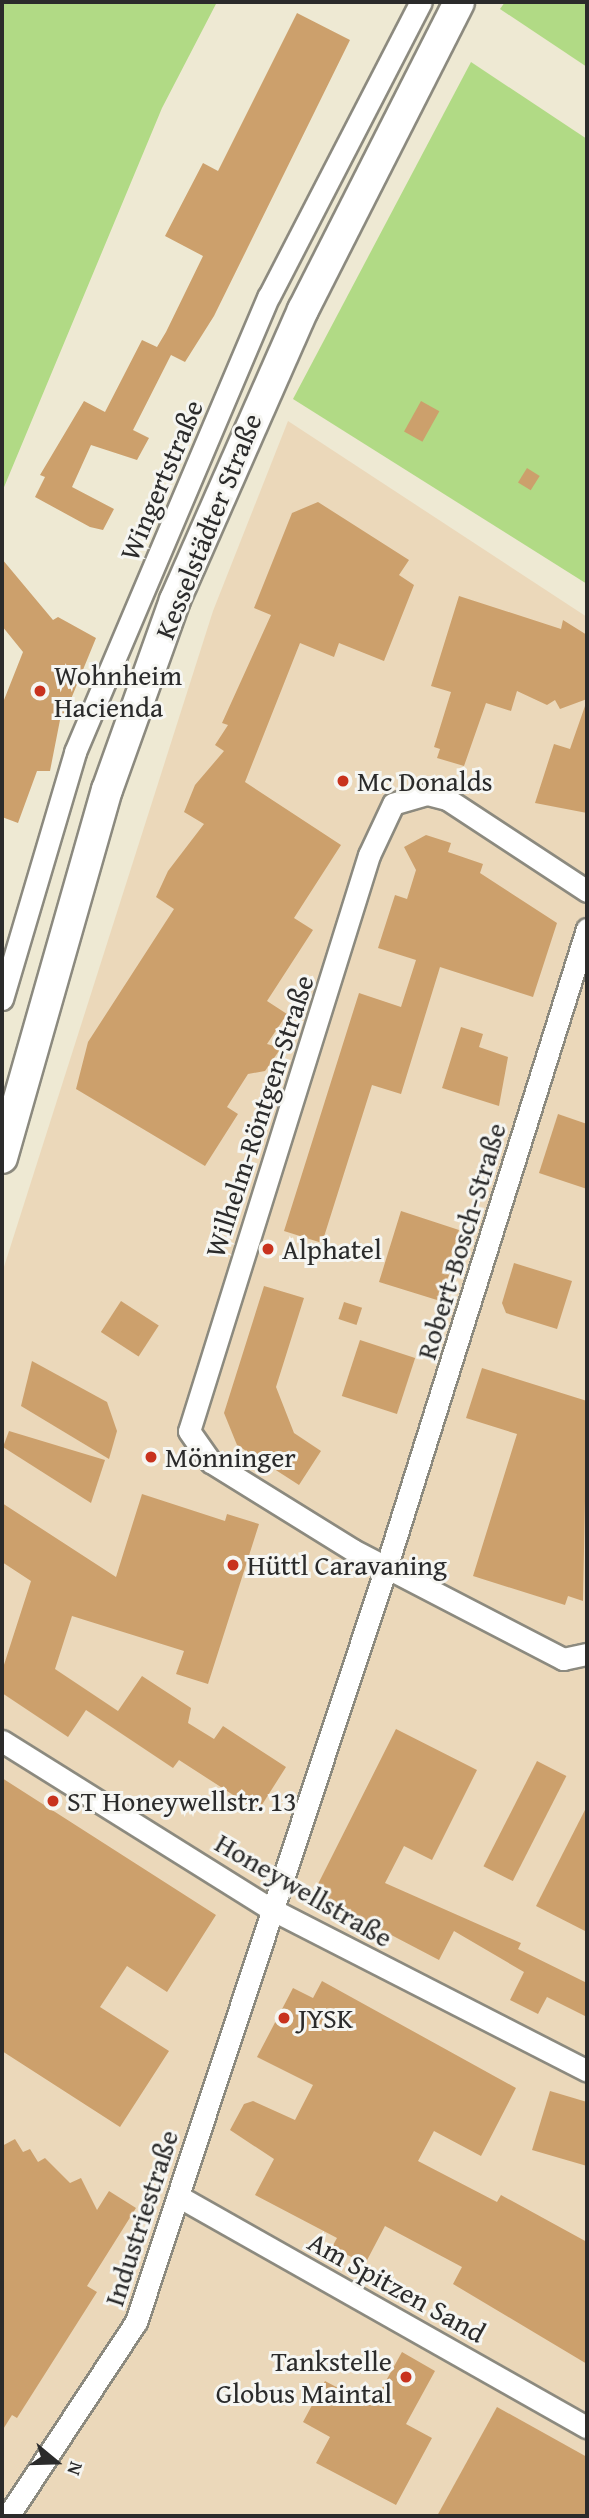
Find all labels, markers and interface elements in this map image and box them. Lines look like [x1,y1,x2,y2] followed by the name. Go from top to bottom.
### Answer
[112,395,210,565] street label: Wingertstraße
[147,408,269,644] street label: Kesselstädter Straße
[54,658,182,724] place label: Wohnheim Hacienda
[32,683,48,699] marker: Wohnheim Hacienda
[357,764,493,798] place label: Mc Donalds
[335,773,351,789] marker: Mc Donalds
[197,971,321,1261] street label: Wilhelm-Röntgen-Straße
[409,1119,513,1363] street label: Robert-Bosch-Straße
[282,1232,382,1266] place label: Alphatel
[260,1241,276,1257] marker: Alphatel
[165,1440,296,1474] place label: Mönninger
[143,1449,159,1465] marker: Mönninger
[247,1548,447,1582] place label: Hüttl Caravaning
[225,1557,241,1573] marker: Hüttl Caravaning
[67,1784,297,1818] place label: ST Honeywellstr. 13
[45,1793,61,1809] marker: ST Honeywellstr. 13
[209,1826,399,1954] street label: Honeywellstraße
[298,2001,353,2035] place label: JYSK
[276,2010,292,2026] marker: JYSK
[97,2126,185,2310] street label: Industriestraße
[303,2224,491,2350] street label: Am Spitzen Sand
[216,2344,392,2410] place label: Tankstelle Globus Maintal
[398,2369,414,2385] marker: Tankstelle Globus Maintal
[21,2427,91,2497] north arrow
[61,2458,91,2479] text: N

